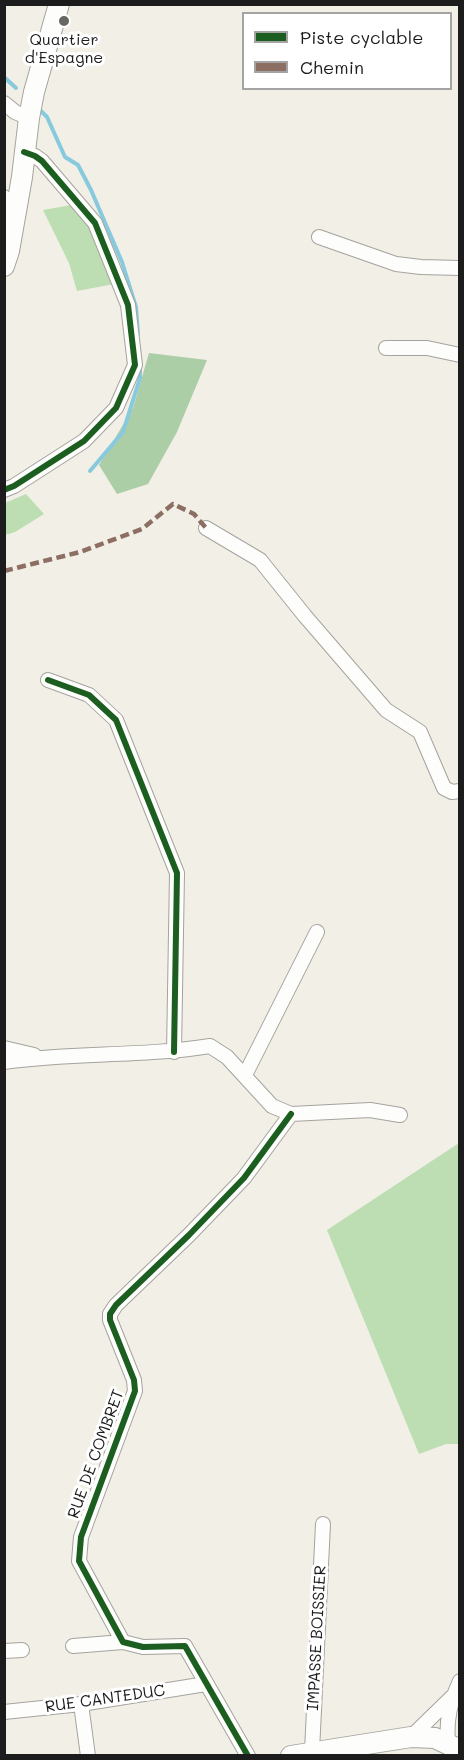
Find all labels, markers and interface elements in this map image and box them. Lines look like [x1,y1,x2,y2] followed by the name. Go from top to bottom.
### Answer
[242,12,452,90] legend
[57,14,71,28] marker: Quartier d'Espagne
[300,25,424,49] text: Piste cyclable
[25,30,103,68] place label: Quartier d'Espagne
[300,55,364,79] text: Chemin
[64,1387,128,1521] street label: RUE DE COMBRET
[304,1565,330,1711] street label: IMPASSE BOISSIER
[44,1681,166,1717] street label: RUE CANTEDUC

